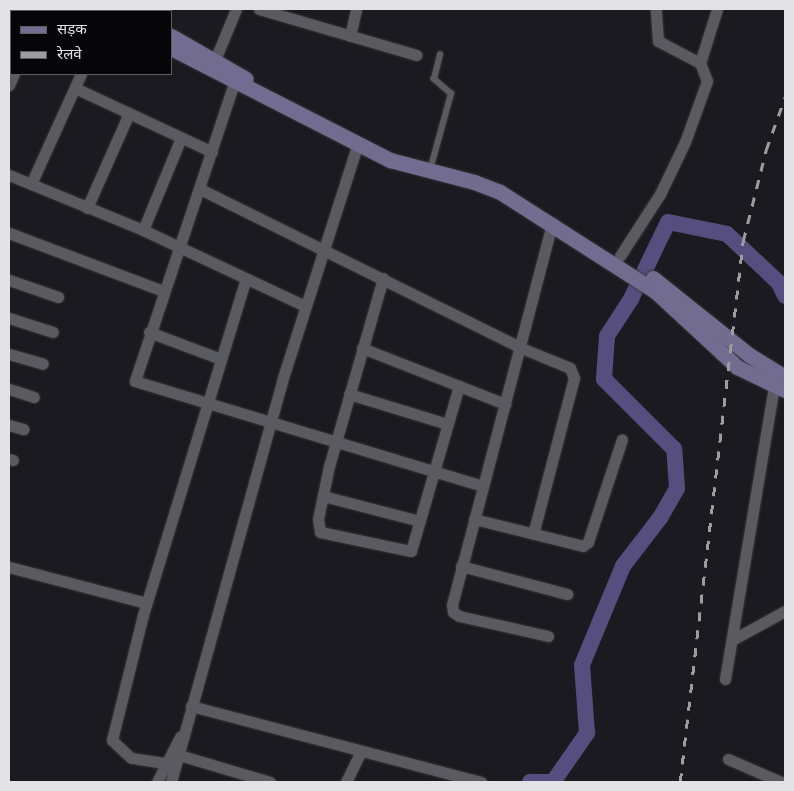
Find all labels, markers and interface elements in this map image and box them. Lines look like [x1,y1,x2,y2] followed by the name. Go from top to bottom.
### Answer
[10,10,172,75] legend
[57,19,87,38] text: सड़क
[57,44,82,63] text: रेलवे

